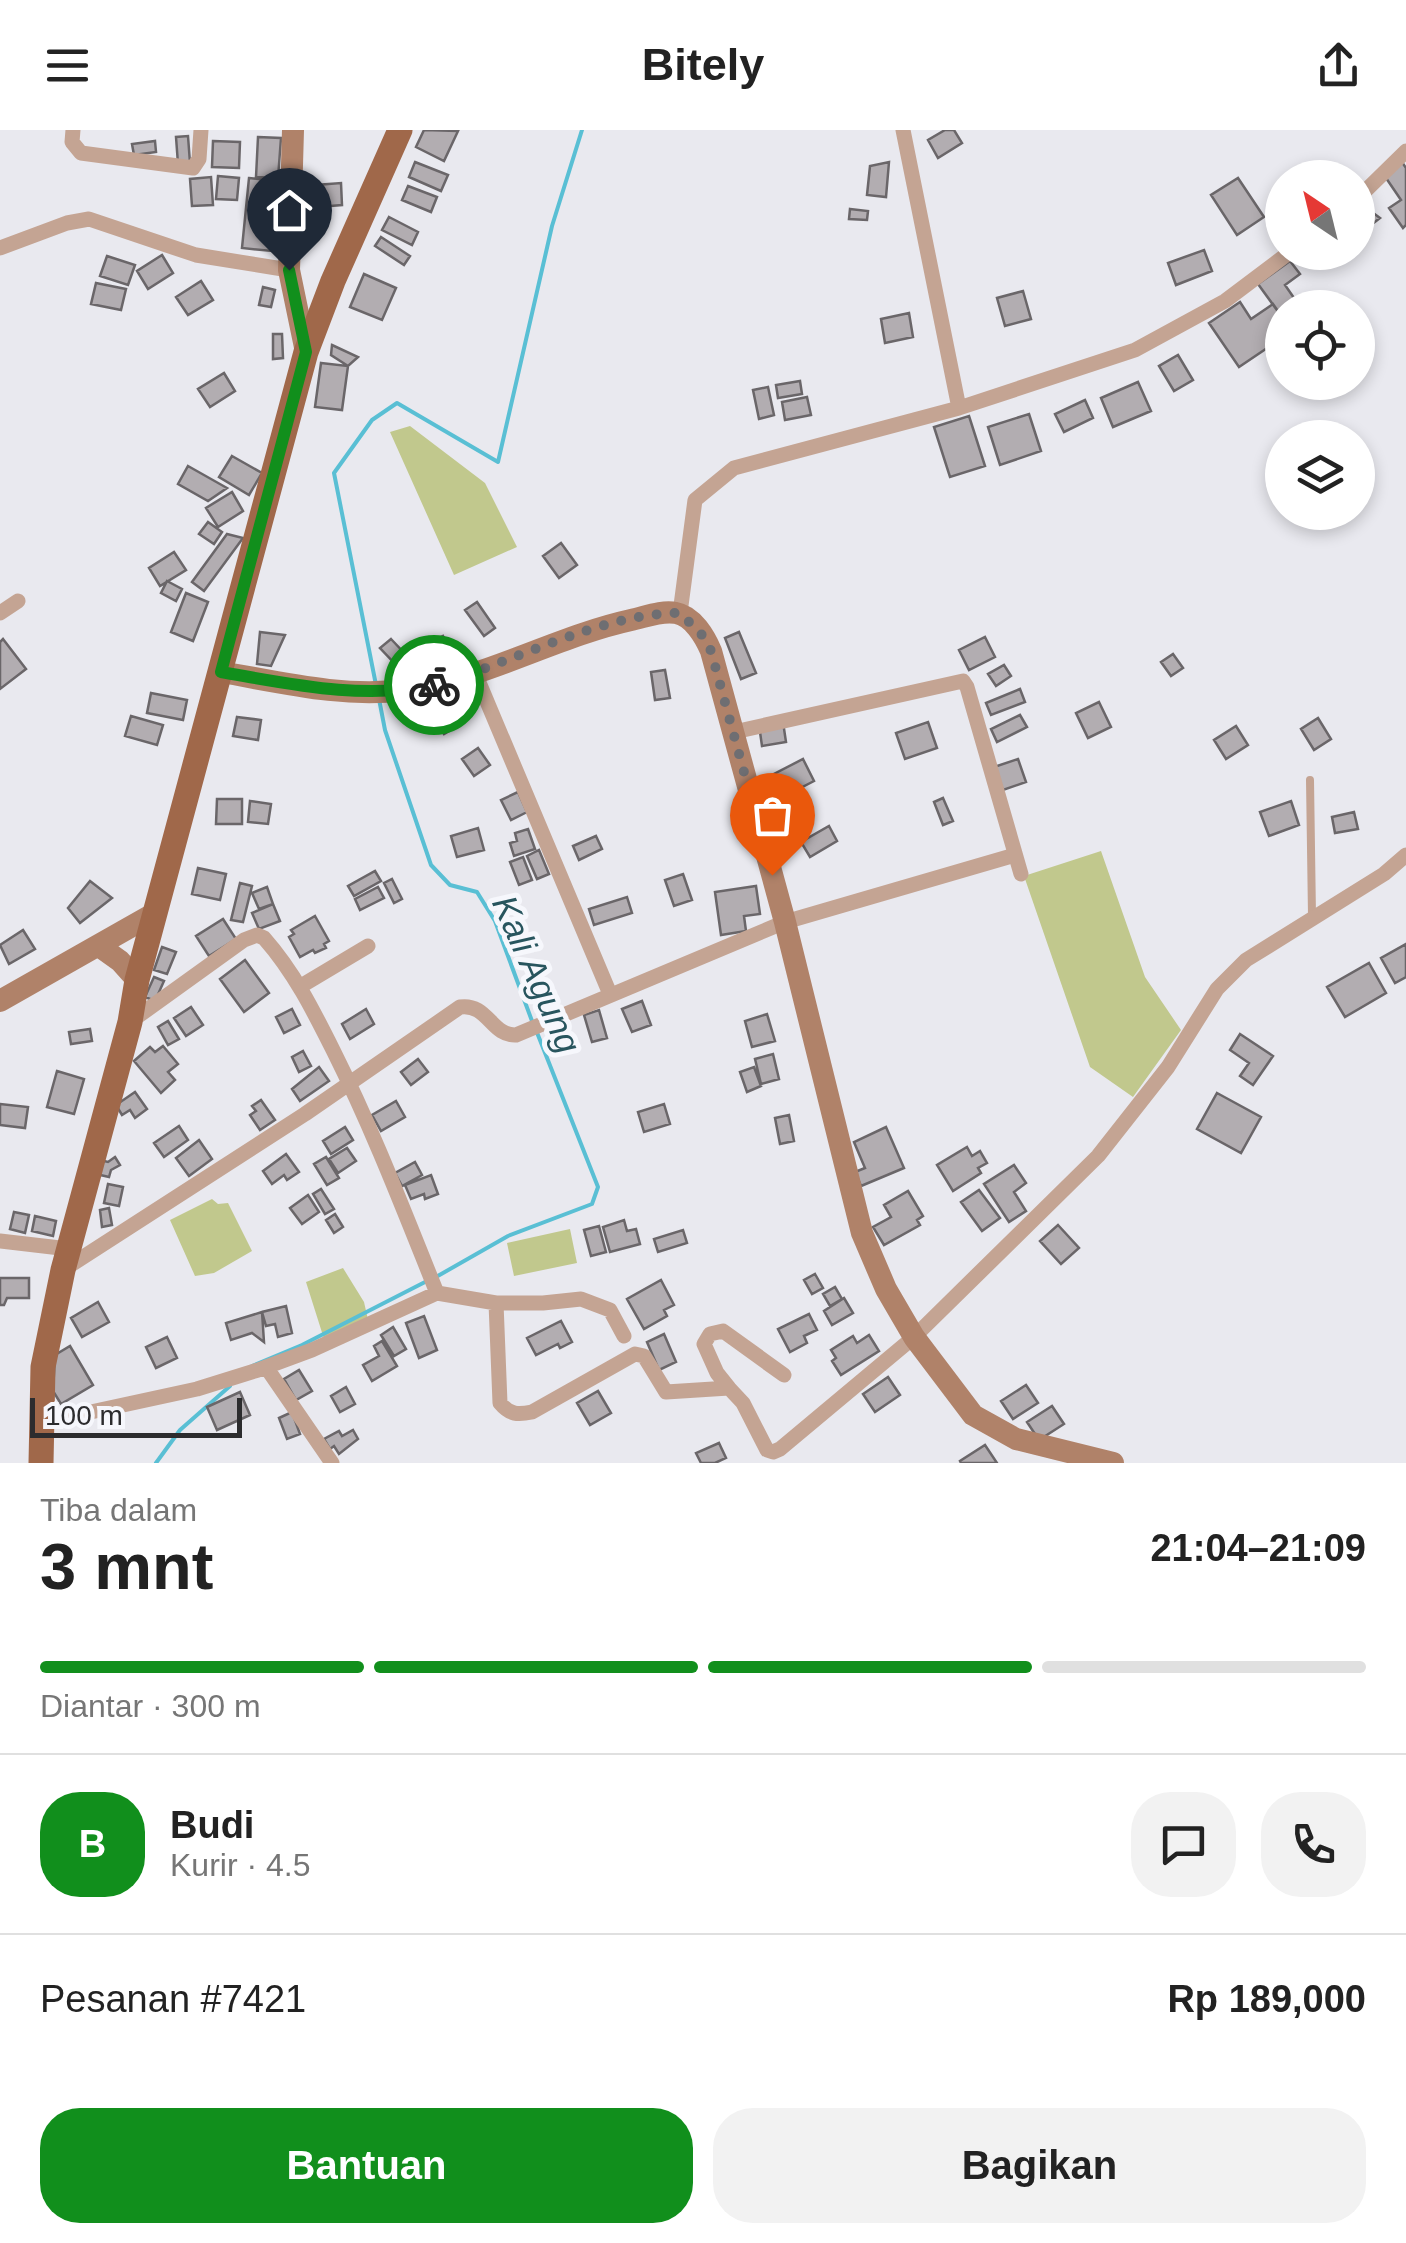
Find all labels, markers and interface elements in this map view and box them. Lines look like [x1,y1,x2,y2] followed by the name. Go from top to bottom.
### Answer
[40,38,95,93] icon: menu
[1311,38,1366,93] icon: share
[642,39,764,90] text: Bitely
[1265,160,1375,270] north arrow
[1265,160,1375,530] map controls
[247,168,332,271] pin
[262,183,317,238] icon: home
[1265,290,1375,400] button: locate
[1265,420,1375,530] button: layers
[384,635,484,735] courier
[407,658,462,713] icon: bike
[730,773,815,876] pin
[745,788,800,843] icon: bag
[485,889,589,1059] water label: Kali Agung
[30,1393,242,1438] scale bar
[45,1400,123,1431] text: 100 m
[40,1492,197,1528] text: Tiba dalam
[1150,1527,1366,1569] text: 21:04–21:09
[40,1530,213,1603] text: 3 mnt
[40,1688,261,1724] text: Diantar · 300 m
[1131,1792,1236,1897] button: chat
[1261,1792,1366,1897] button: phone
[170,1804,254,1846] text: Budi
[79,1823,106,1865] text: B
[170,1847,310,1883] text: Kurir · 4.5
[40,1978,306,2020] text: Pesanan #7421
[1167,1978,1366,2020] text: Rp 189,000
[40,2108,693,2223] button: Bantuan
[713,2108,1366,2223] button: Bagikan

